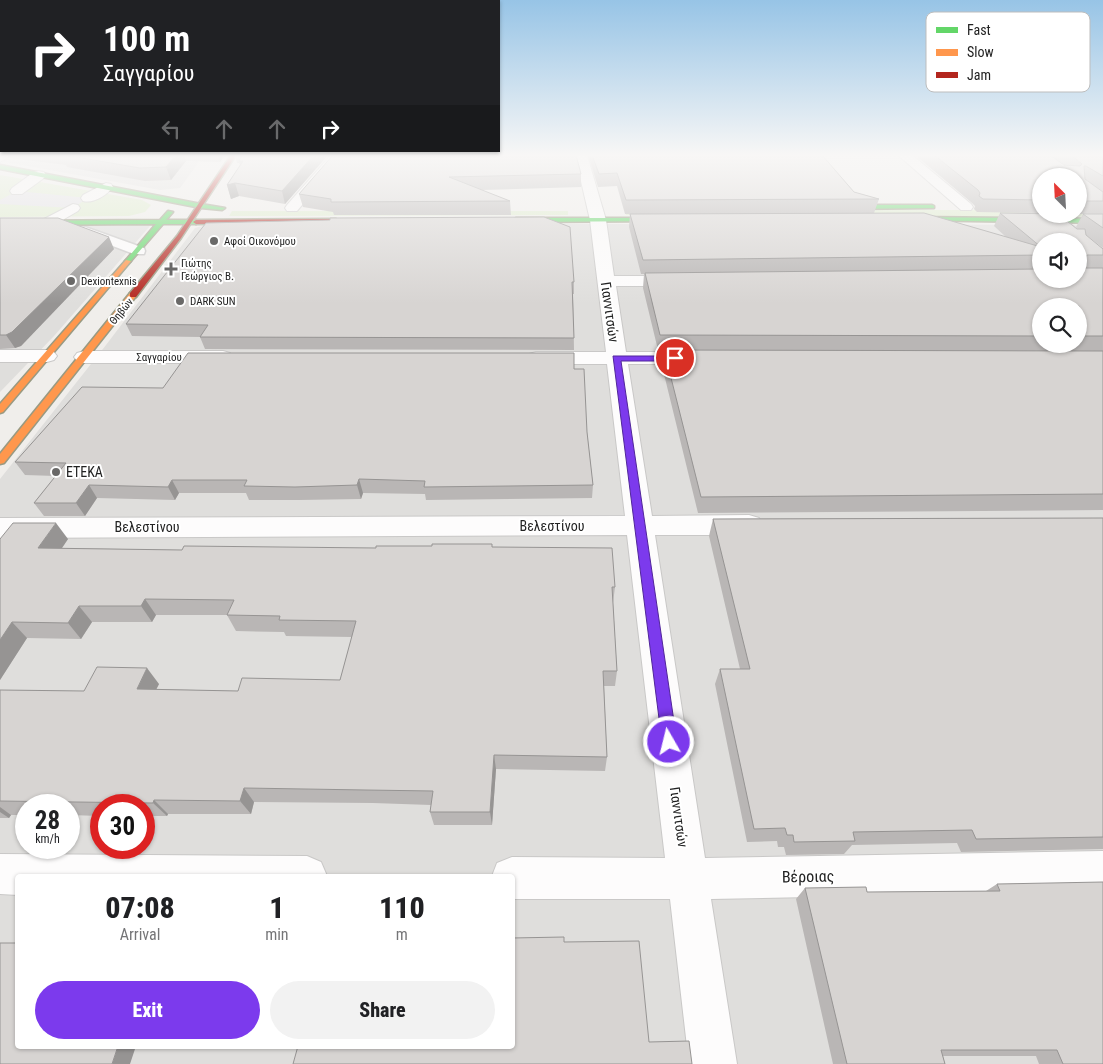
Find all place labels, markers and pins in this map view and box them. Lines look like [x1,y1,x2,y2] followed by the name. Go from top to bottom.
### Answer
[208,235,220,247] marker: Αφοί Οικονόμου
[224,235,296,248] place label: Αφοί Οικονόμου
[181,257,234,283] place label: Γιώτης Γεώργιος Β.
[165,263,177,275] marker: Γιώτης Γεώργιος Β.
[65,275,77,287] marker: Dexiontexnis
[81,275,137,288] place label: Dexiontexnis
[174,295,186,307] marker: DARK SUN
[190,295,236,308] place label: DARK SUN
[654,337,696,379] pin
[66,464,103,480] place label: ΕΤΕΚΑ
[50,466,62,478] marker: ΕΤΕΚΑ

